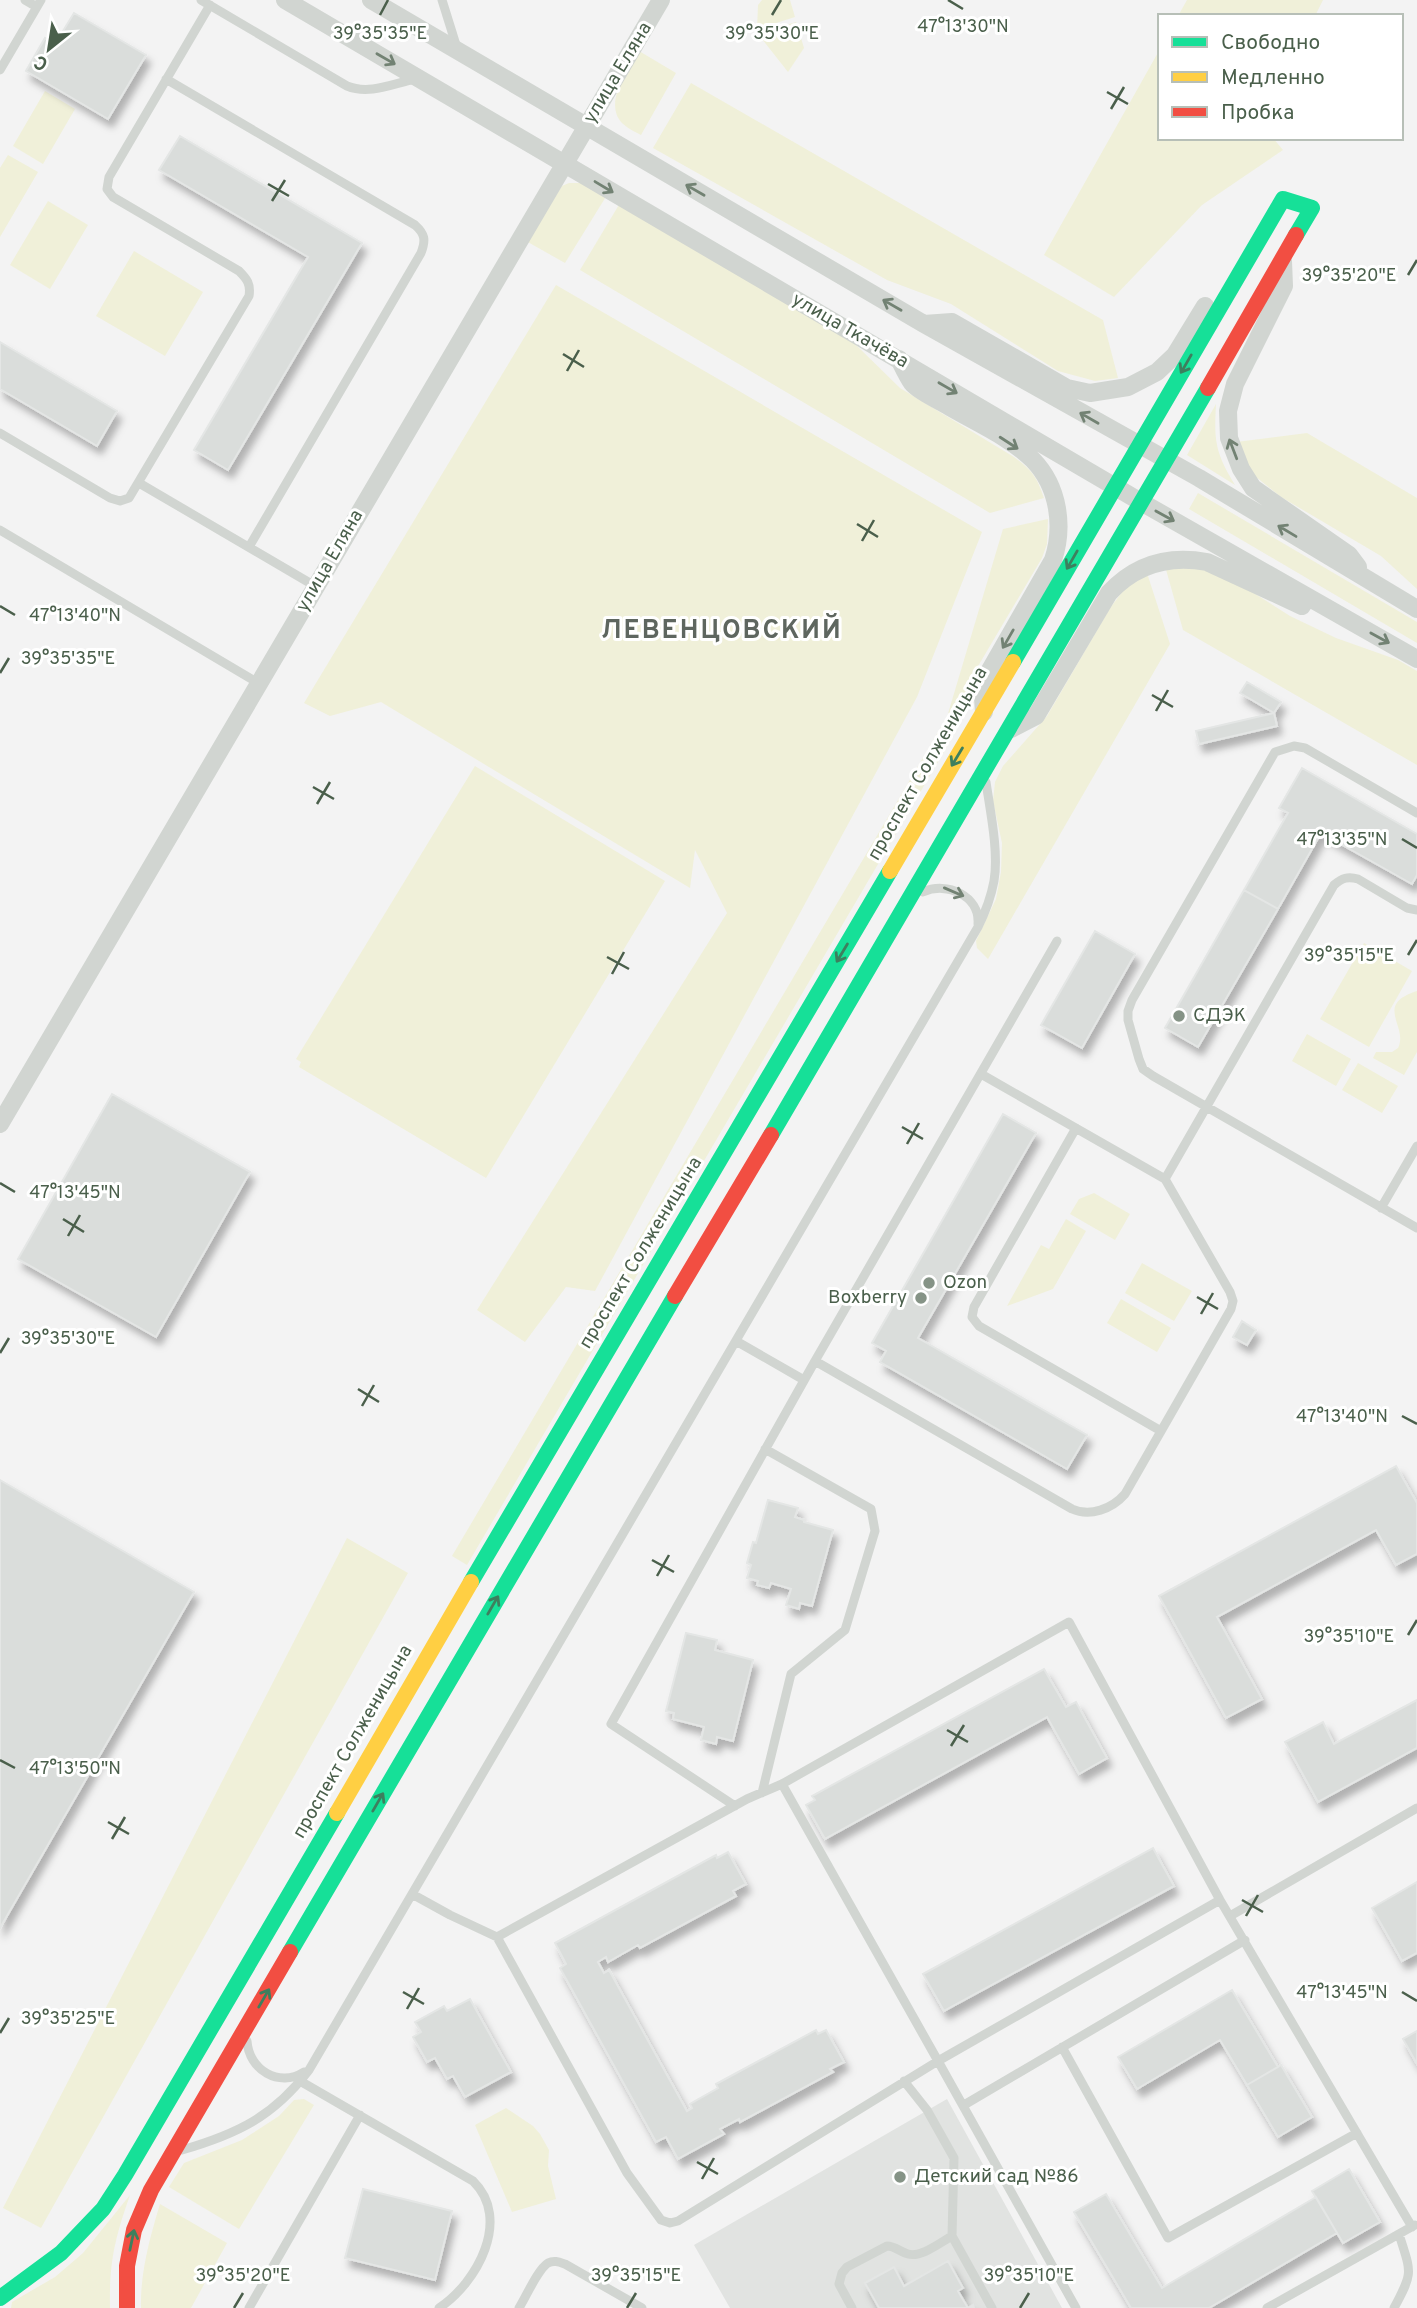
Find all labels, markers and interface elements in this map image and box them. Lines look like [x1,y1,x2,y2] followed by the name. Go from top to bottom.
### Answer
[14,14,84,84] north arrow
[1158,14,1403,140] legend
[917,16,1009,39] text: 47°13'30"N
[578,18,658,128] street label: улица Еляна
[333,23,427,46] text: 39°35'35"E
[725,23,819,46] text: 39°35'30"E
[1221,30,1320,57] text: Свободно
[30,49,53,75] text: С
[376,53,396,67] one-way arrow
[1221,65,1325,92] text: Медленно
[1221,100,1294,127] text: Пробка
[593,180,613,194] one-way arrow
[686,183,706,197] one-way arrow
[1301,265,1397,288] text: 39°35'20"E
[787,288,913,374] street label: улица Ткачёва
[882,298,903,311] one-way arrow
[1179,353,1193,373] one-way arrow
[938,381,958,395] one-way arrow
[1080,411,1100,425] one-way arrow
[999,435,1018,450] one-way arrow
[1226,438,1238,460] one-way arrow
[291,506,369,616] street label: улица Еляна
[1155,509,1175,523] one-way arrow
[1277,524,1297,538] one-way arrow
[1065,550,1079,570] one-way arrow
[29,605,121,628] text: 47°13'40"N
[601,613,843,648] district label: ЛЕВЕНЦОВСКИЙ
[1001,628,1015,648] one-way arrow
[1369,631,1389,645] one-way arrow
[21,648,115,671] text: 39°35'35"E
[863,663,993,865] street label: проспект Солженицына
[950,746,963,767] one-way arrow
[1296,829,1388,852] text: 47°13'35"N
[942,887,964,900] one-way arrow
[834,943,848,963] one-way arrow
[1304,945,1394,968] text: 39°35'15"E
[1193,1004,1246,1028] place label: СДЭК
[1171,1008,1187,1024] marker: СДЭК
[574,1153,708,1353] street label: проспект Солженицына
[29,1182,121,1205] text: 47°13'45"N
[943,1271,987,1295] place label: Ozon
[921,1275,937,1291] marker: Ozon
[828,1286,907,1310] place label: Boxberry
[913,1290,929,1306] marker: Boxberry
[21,1328,115,1351] text: 39°35'30"E
[1296,1406,1388,1429] text: 47°13'40"N
[486,1596,500,1616] one-way arrow
[1304,1626,1394,1649] text: 39°35'10"E
[288,1641,418,1843] street label: проспект Солженицына
[29,1758,121,1781] text: 47°13'50"N
[372,1792,386,1812] one-way arrow
[1296,1982,1388,2005] text: 47°13'45"N
[258,1988,271,2009] one-way arrow
[21,2008,115,2031] text: 39°35'25"E
[914,2165,1079,2189] place label: Детский сад №86
[892,2169,908,2185] marker: Детский сад №86
[126,2229,140,2252] one-way arrow
[195,2265,291,2288] text: 39°35'20"E
[591,2265,681,2288] text: 39°35'15"E
[984,2265,1074,2288] text: 39°35'10"E

